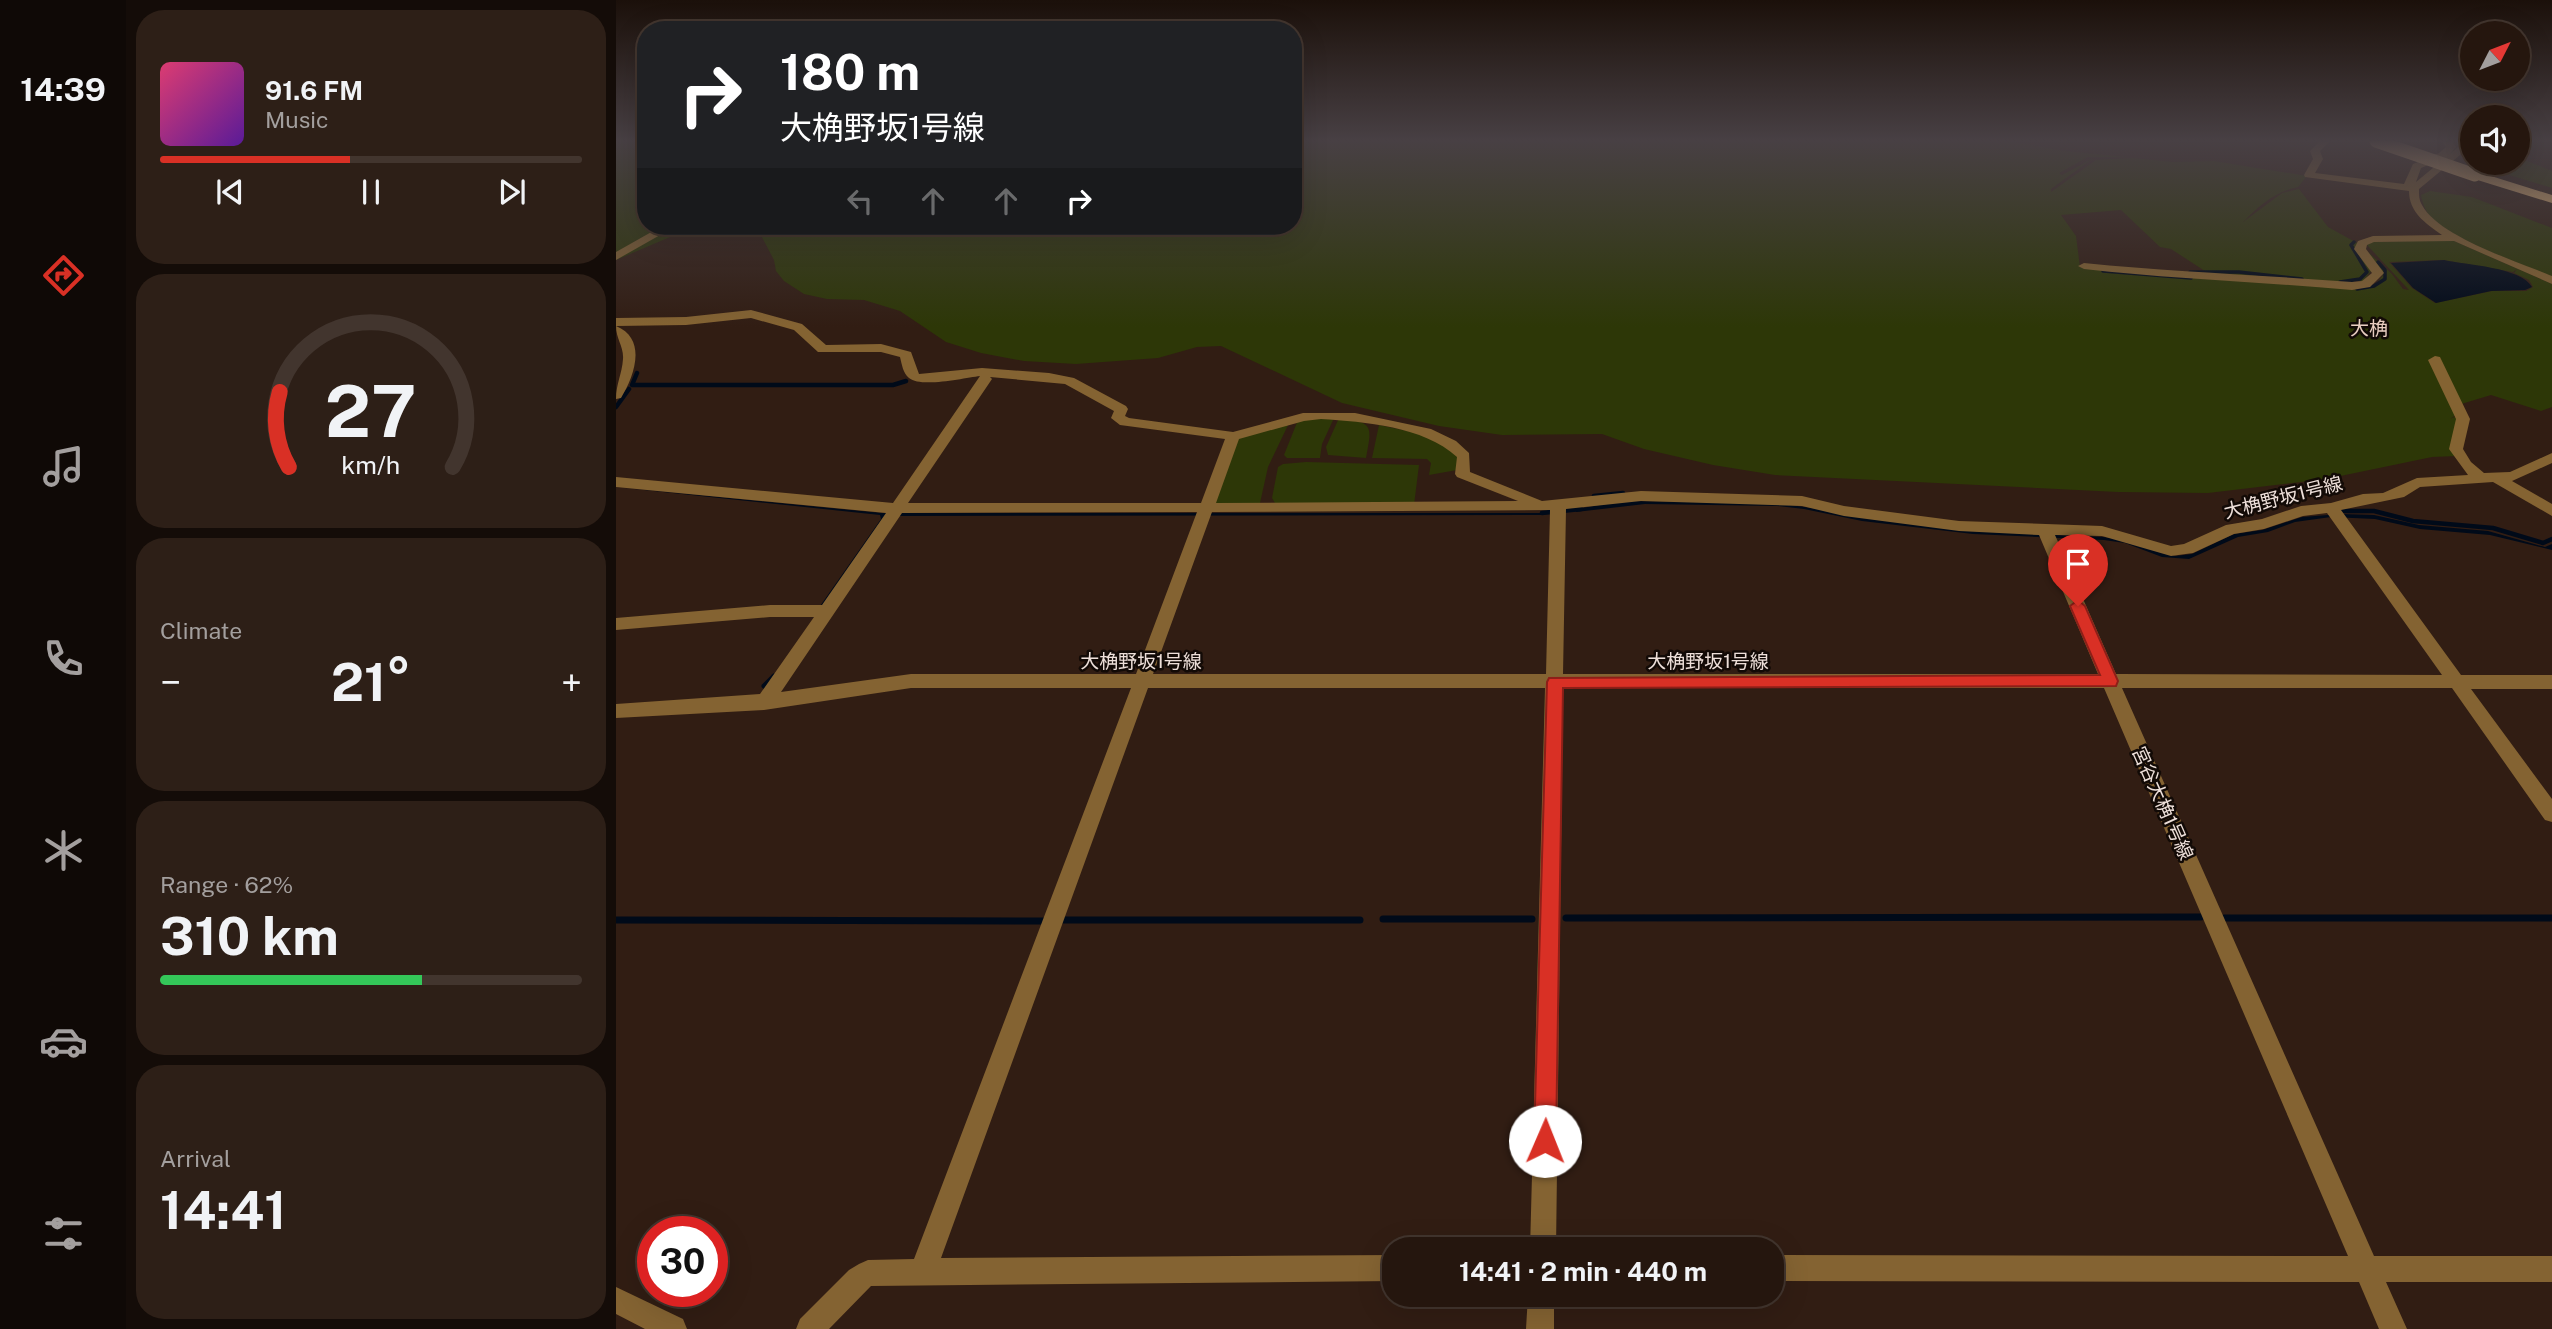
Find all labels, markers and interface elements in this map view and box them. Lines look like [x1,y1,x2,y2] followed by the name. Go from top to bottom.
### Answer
[2460,21,2530,91] north arrow
[2460,21,2530,175] map controls
[780,43,920,101] text: 180 m
[665,49,756,140] icon: right
[20,71,106,108] text: 14:39
[265,75,363,106] text: 91.6 FM
[2460,105,2530,175] button: sound
[265,106,329,133] text: Music
[780,109,985,146] text: 大桷野坂1号線
[211,173,249,211] icon: previous
[352,173,390,211] icon: pause
[493,173,531,211] icon: next
[841,182,879,220] icon: left
[914,182,952,220] icon: ahead
[987,182,1025,220] icon: ahead
[1060,182,1098,220] icon: right
[39,251,88,300] icon: directions
[2350,317,2388,339] district label: 大桷
[325,368,417,453] text: 27
[39,442,88,491] icon: music
[342,449,400,479] text: km/h
[2221,472,2345,522] street label: 大桷野坂1号線
[2048,534,2108,606] pin
[2059,545,2097,583] icon: arrive
[160,617,242,644] text: Climate
[39,634,88,683] icon: phone
[1080,650,1202,672] street label: 大桷野坂1号線
[1647,650,1769,672] street label: 大桷野坂1号線
[331,652,411,713] text: 21°
[160,660,181,705] text: −
[561,660,582,705] text: +
[2128,743,2198,863] street label: 宮谷大桷1号線
[39,826,88,875] icon: climate
[160,871,293,898] text: Range · 62%
[160,906,339,967] text: 310 km
[39,1017,88,1066] icon: car
[1508,1104,1582,1178] position arrow
[160,1145,231,1172] text: Arrival
[160,1180,287,1241] text: 14:41
[39,1209,88,1258] icon: filters
[637,1216,728,1307] speed limit sign: 30
[1459,1256,1707,1287] text: 14:41 · 2 min · 440 m

